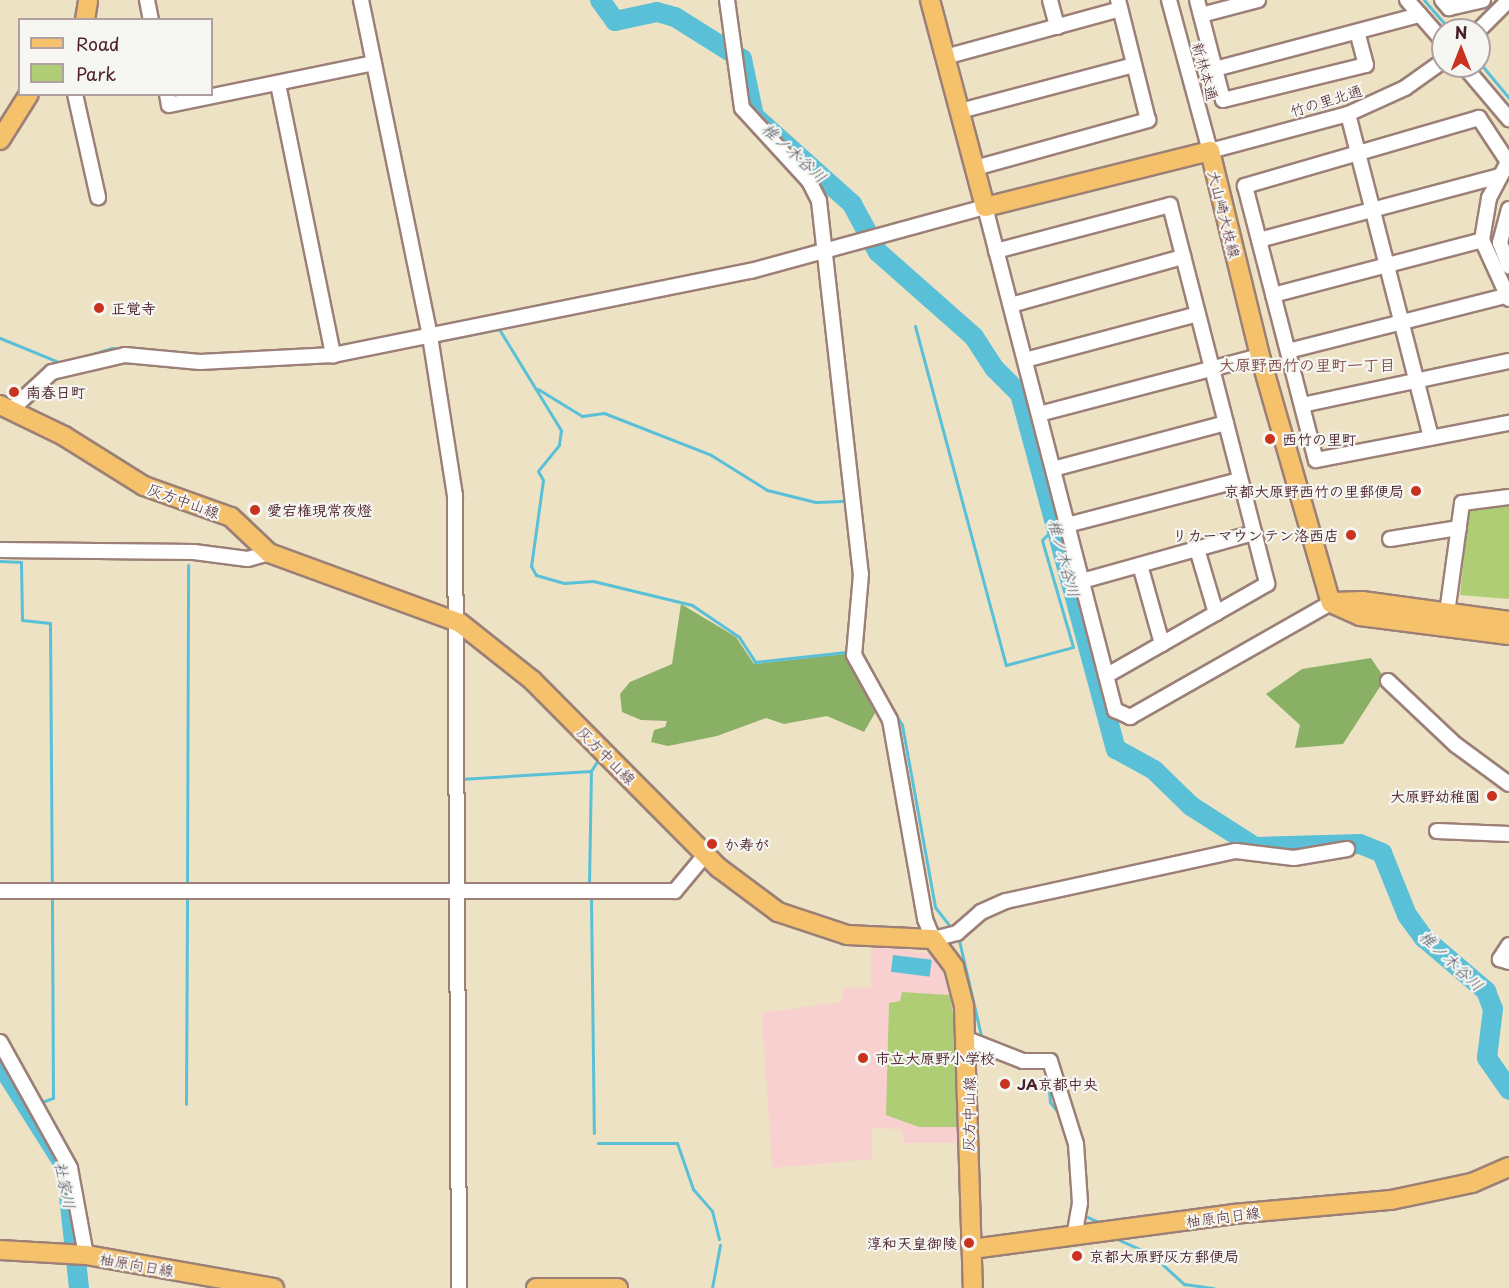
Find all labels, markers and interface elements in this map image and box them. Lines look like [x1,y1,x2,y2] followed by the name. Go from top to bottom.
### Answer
[18,18,213,96] legend
[1431,18,1491,78] north arrow
[1455,20,1467,44] text: N
[76,30,120,57] text: Road
[1190,40,1222,102] street label: 新林本通
[76,60,116,87] text: Park
[1288,80,1364,120] street label: 竹の里北通
[759,118,831,186] water label: 椎ノ木谷川
[1205,168,1245,260] street label: 大山崎大枝線
[111,299,156,317] place label: 正覚寺
[92,301,106,315] marker: 正覚寺
[1219,354,1395,374] district label: 大原野西竹の里町一丁目
[26,383,86,401] place label: 南春日町
[7,385,21,399] marker: 南春日町
[1282,430,1357,448] place label: 西竹の里町
[1263,432,1277,446] marker: 西竹の里町
[146,479,222,521] street label: 灰方中山線
[1224,482,1404,500] place label: 京都大原野西竹の里郵便局
[1409,484,1423,498] marker: 京都大原野西竹の里郵便局
[267,501,372,519] place label: 愛宕権現常夜燈
[248,503,262,517] marker: 愛宕権現常夜燈
[1045,517,1085,599] water label: 椎ノ木谷川
[1174,526,1339,544] place label: リカーマウンテン洛西店
[1344,528,1358,542] marker: リカーマウンテン洛西店
[574,722,640,788] street label: 灰方中山線
[1390,787,1480,805] place label: 大原野幼稚園
[1485,789,1499,803] marker: 大原野幼稚園
[724,835,769,853] place label: か寿が
[705,837,719,851] marker: か寿が
[1416,926,1488,994] water label: 椎ノ木谷川
[875,1049,995,1067] place label: 市立大原野小学校
[856,1051,870,1065] marker: 市立大原野小学校
[1017,1075,1098,1093] place label: JA京都中央
[958,1076,978,1152] street label: 灰方中山線
[998,1077,1012,1091] marker: JA京都中央
[52,1160,80,1210] water label: 社家川
[1185,1202,1261,1230] street label: 柚原向日線
[867,1234,957,1252] place label: 淳和天皇御陵
[962,1236,976,1250] marker: 淳和天皇御陵
[1089,1247,1239,1265] place label: 京都大原野灰方郵便局
[99,1249,175,1279] street label: 柚原向日線
[1070,1249,1084,1263] marker: 京都大原野灰方郵便局

